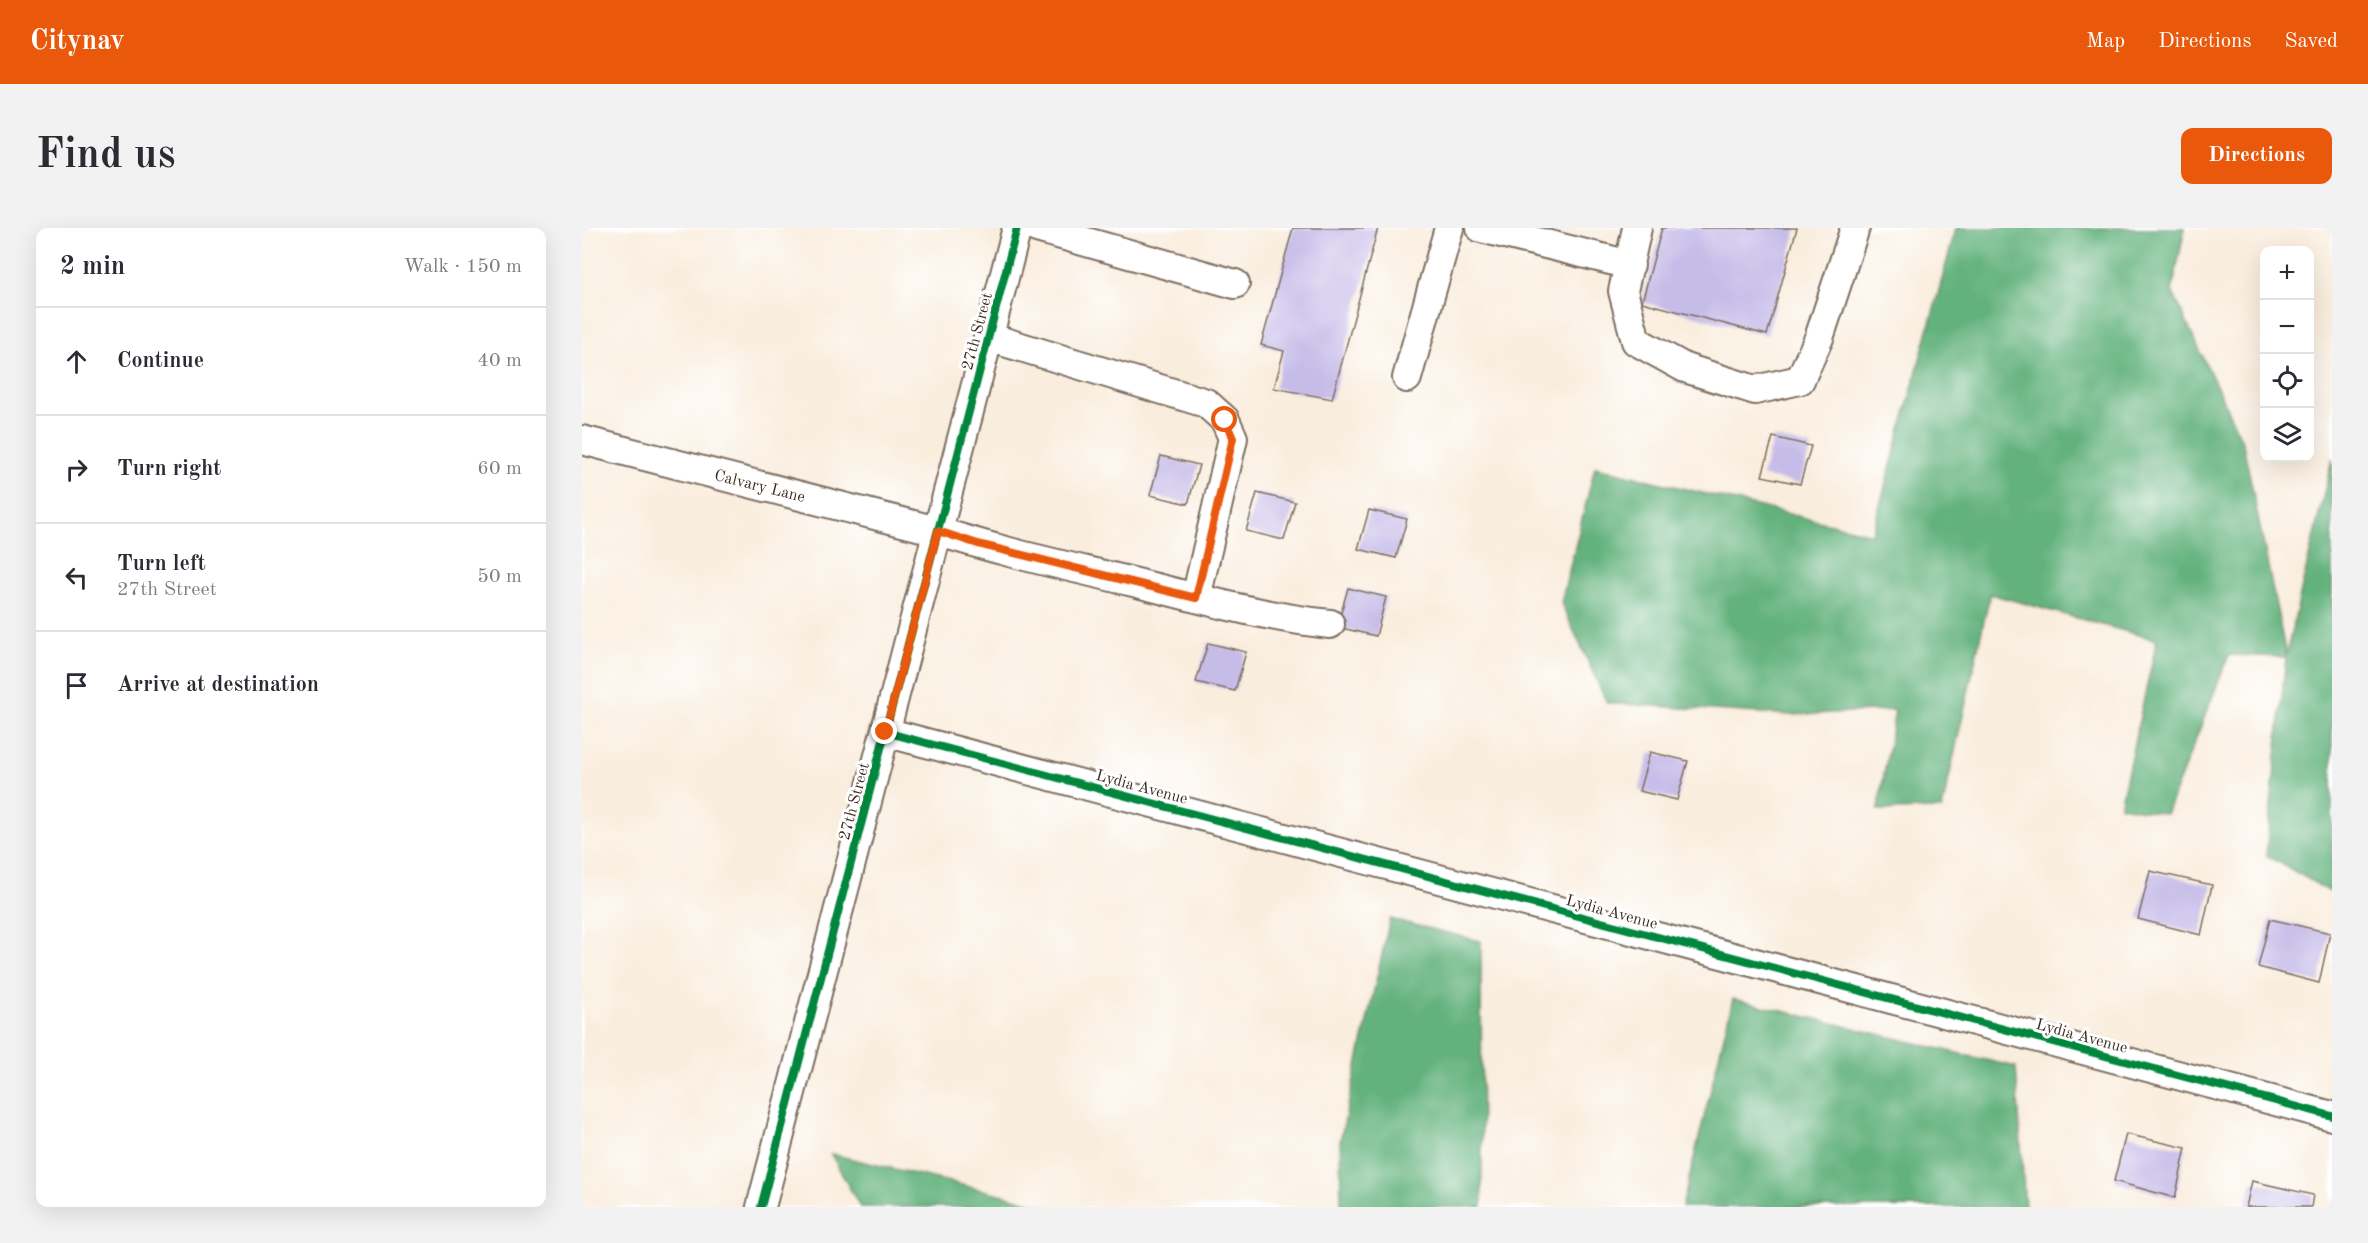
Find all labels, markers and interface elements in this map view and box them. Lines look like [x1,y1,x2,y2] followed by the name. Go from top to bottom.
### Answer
[30,28,125,56] text: Citynav
[2086,31,2125,52] text: Map
[2158,31,2252,52] text: Directions
[2285,31,2338,52] text: Saved
[2181,128,2332,184] button: Directions
[36,135,175,177] text: Find us
[2260,246,2314,462] map controls
[2260,246,2314,300] button: +
[60,254,125,280] text: 2 min
[403,257,522,277] text: Walk · 150 m
[960,291,996,372] street label: 27th Street
[2260,300,2314,354] button: −
[60,345,93,378] icon: ahead
[117,350,204,372] text: Continue
[477,351,522,371] text: 40 m
[2260,354,2314,408] button: locate
[1211,406,1237,432] route start
[2260,408,2314,462] button: layers
[60,453,93,486] icon: right
[117,458,221,480] text: Turn right
[477,459,522,479] text: 60 m
[712,468,807,506] street label: Calvary Lane
[117,553,206,575] text: Turn left
[60,561,93,594] icon: left
[477,567,522,587] text: 50 m
[117,580,217,600] text: 27th Street
[60,669,93,702] icon: arrive
[117,674,319,696] text: Arrive at destination
[871,718,897,744] route end
[837,761,873,842] street label: 27th Street
[1094,768,1189,808] street label: Lydia Avenue
[1564,893,1659,933] street label: Lydia Avenue
[2034,1017,2129,1057] street label: Lydia Avenue

